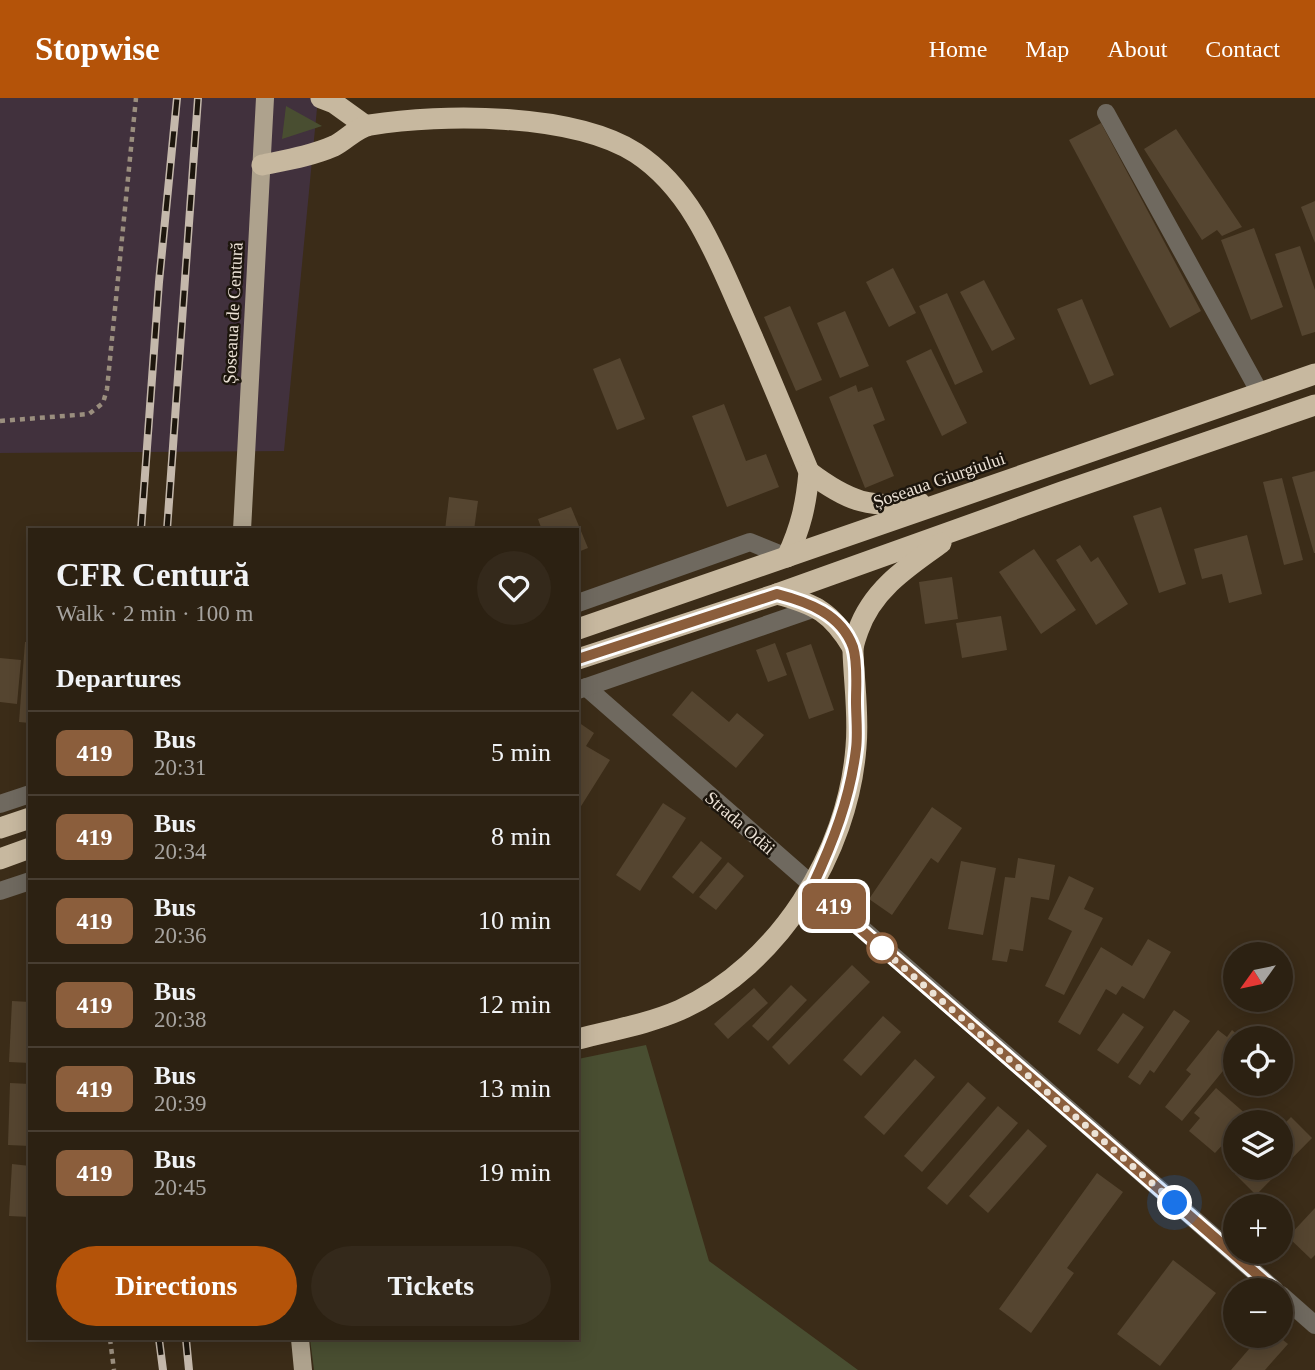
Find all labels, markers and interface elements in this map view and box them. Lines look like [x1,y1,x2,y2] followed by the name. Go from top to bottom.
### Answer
[35,31,160,67] text: Stopwise
[929,36,987,62] text: Home
[1025,36,1069,62] text: Map
[1107,36,1167,62] text: About
[1205,36,1280,62] text: Contact
[219,242,247,384] street label: Șoseaua de Centură
[870,448,1008,512] street label: Șoseaua Giurgiului
[477,551,551,625] button: heart
[56,557,249,593] text: CFR Centură
[56,601,253,626] text: Walk · 2 min · 100 m
[56,664,181,693] text: Departures
[154,725,196,754] text: Bus
[491,738,551,767] text: 5 min
[77,740,113,766] text: 419
[154,755,206,780] text: 20:31
[701,787,779,859] street label: Strada Odăi
[154,809,196,838] text: Bus
[491,822,551,851] text: 8 min
[77,824,113,850] text: 419
[154,839,206,864] text: 20:34
[794,883,874,929] line badge: 419
[154,893,196,922] text: Bus
[816,893,852,919] text: 419
[478,906,551,935] text: 10 min
[77,908,113,934] text: 419
[154,923,206,948] text: 20:36
[867,933,897,963] unlabelled marker
[1223,942,1293,1012] north arrow
[1223,942,1293,1348] map controls
[154,977,196,1006] text: Bus
[478,990,551,1019] text: 12 min
[77,992,113,1018] text: 419
[154,1007,206,1032] text: 20:38
[1223,1026,1293,1096] button: locate
[154,1061,196,1090] text: Bus
[478,1074,551,1103] text: 13 min
[77,1076,113,1102] text: 419
[154,1091,206,1116] text: 20:39
[1223,1110,1293,1180] button: layers
[154,1145,196,1174] text: Bus
[478,1158,551,1187] text: 19 min
[77,1160,113,1186] text: 419
[154,1175,206,1200] text: 20:45
[1157,1185,1192,1220] your location
[1223,1194,1293,1264] button: +
[56,1246,297,1326] button: Directions
[311,1246,551,1326] button: Tickets
[1223,1278,1293,1348] button: −

